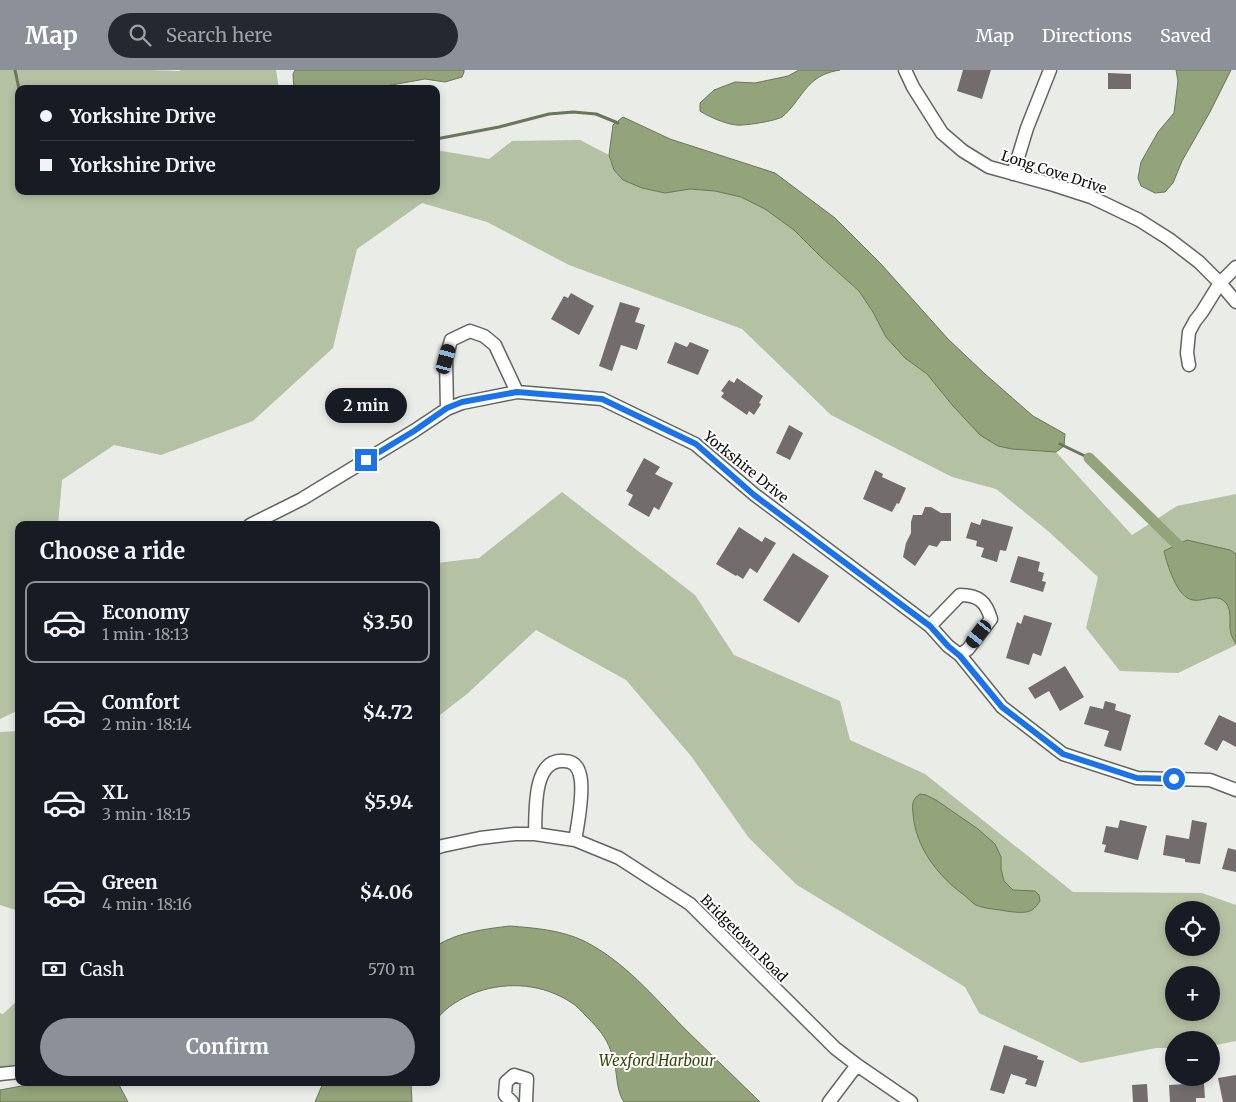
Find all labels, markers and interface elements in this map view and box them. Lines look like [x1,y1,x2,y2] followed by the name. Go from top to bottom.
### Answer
[108,13,458,58] search box
[25,20,78,51] text: Map
[126,21,154,49] icon: search
[166,23,272,47] text: Search here
[976,24,1014,47] text: Map
[1042,24,1132,47] text: Directions
[1160,24,1211,47] text: Saved
[70,104,216,128] text: Yorkshire Drive
[999,146,1109,198] street label: Long Cove Drive
[70,153,216,177] text: Yorkshire Drive
[434,343,457,375] car
[325,388,407,422] callout: 2 min
[343,395,389,415] text: 2 min
[699,427,792,507] street label: Yorkshire Drive
[355,449,377,471] route end
[40,537,185,565] text: Choose a ride
[42,600,87,645] icon: car
[102,600,190,624] text: Economy
[362,610,413,634] text: $3.50
[963,618,994,650] car
[102,624,189,644] text: 1 min · 18:13
[42,690,87,735] icon: car
[102,690,180,714] text: Comfort
[362,700,413,724] text: $4.72
[102,714,192,734] text: 2 min · 18:14
[1163,768,1185,790] route start
[42,780,87,825] icon: car
[102,780,128,804] text: XL
[364,790,413,814] text: $5.94
[102,804,191,824] text: 3 min · 18:15
[42,870,87,915] icon: car
[102,870,158,894] text: Green
[360,880,413,904] text: $4.06
[697,891,792,986] street label: Bridgetown Road
[102,894,192,914] text: 4 min · 18:16
[1165,901,1220,1086] map controls
[1165,901,1220,956] button: locate
[40,955,68,983] icon: cash
[80,957,124,981] text: Cash
[368,959,415,979] text: 570 m
[1165,966,1220,1021] button: +
[40,1018,415,1076] button: Confirm
[1165,1031,1220,1086] button: −
[599,1051,716,1070] water label: Wexford Harbour

